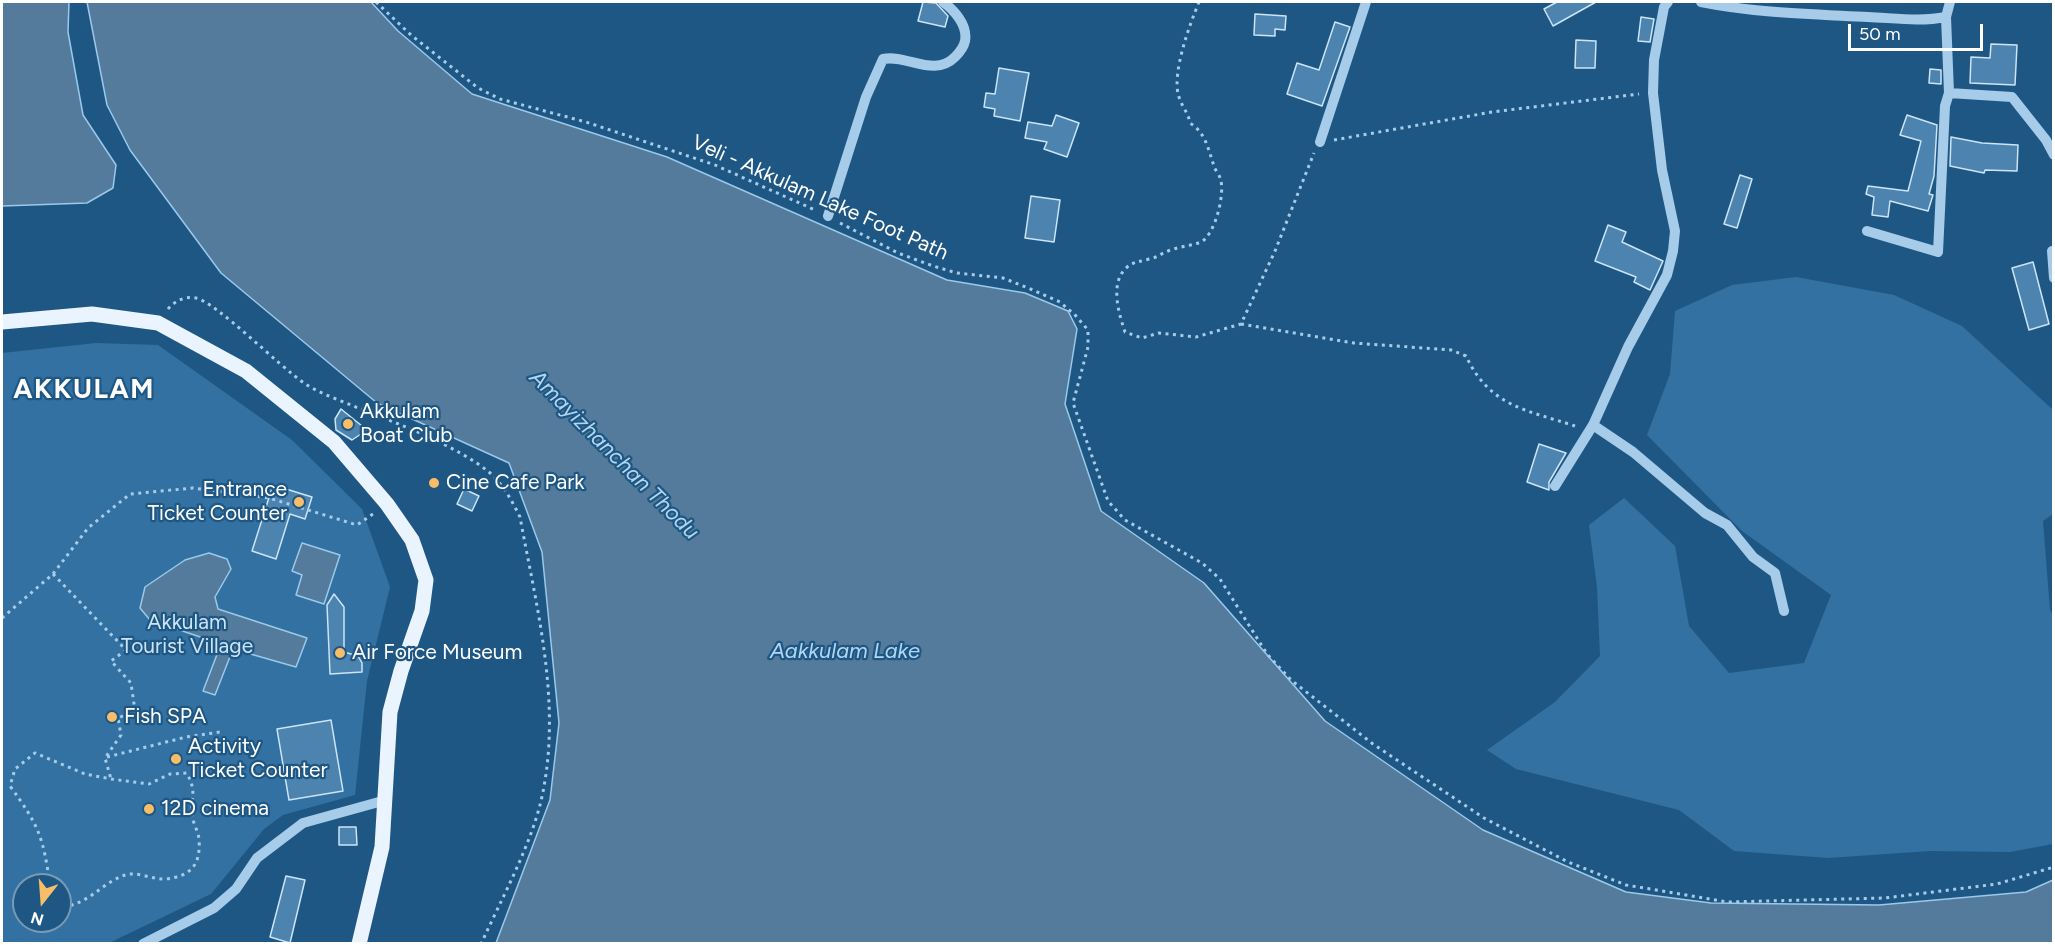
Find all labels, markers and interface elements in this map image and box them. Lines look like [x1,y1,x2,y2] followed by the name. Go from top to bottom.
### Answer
[1851,12,1986,50] scale bar
[1859,23,1901,45] text: 50 m
[688,130,952,266] street label: Veli - Akkulam Lake Foot Path
[524,365,704,545] water label: Amayizhanchan Thodu
[13,374,155,406] district label: AKKULAM
[360,399,453,449] place label: Akkulam Boat Club
[341,417,355,431] marker: Akkulam Boat Club
[446,470,585,496] place label: Cine Cafe Park
[427,476,441,490] marker: Cine Cafe Park
[147,477,287,527] place label: Entrance Ticket Counter
[292,495,306,509] marker: Entrance Ticket Counter
[121,610,253,660] park label: Akkulam Tourist Village
[770,639,920,665] water label: Aakkulam Lake
[352,640,522,666] place label: Air Force Museum
[333,646,347,660] marker: Air Force Museum
[124,704,206,730] place label: Fish SPA
[105,710,119,724] marker: Fish SPA
[188,734,328,784] place label: Activity Ticket Counter
[169,752,183,766] marker: Activity Ticket Counter
[161,796,269,822] place label: 12D cinema
[142,802,156,816] marker: 12D cinema
[12,873,72,933] north arrow
[28,908,46,930] text: N

